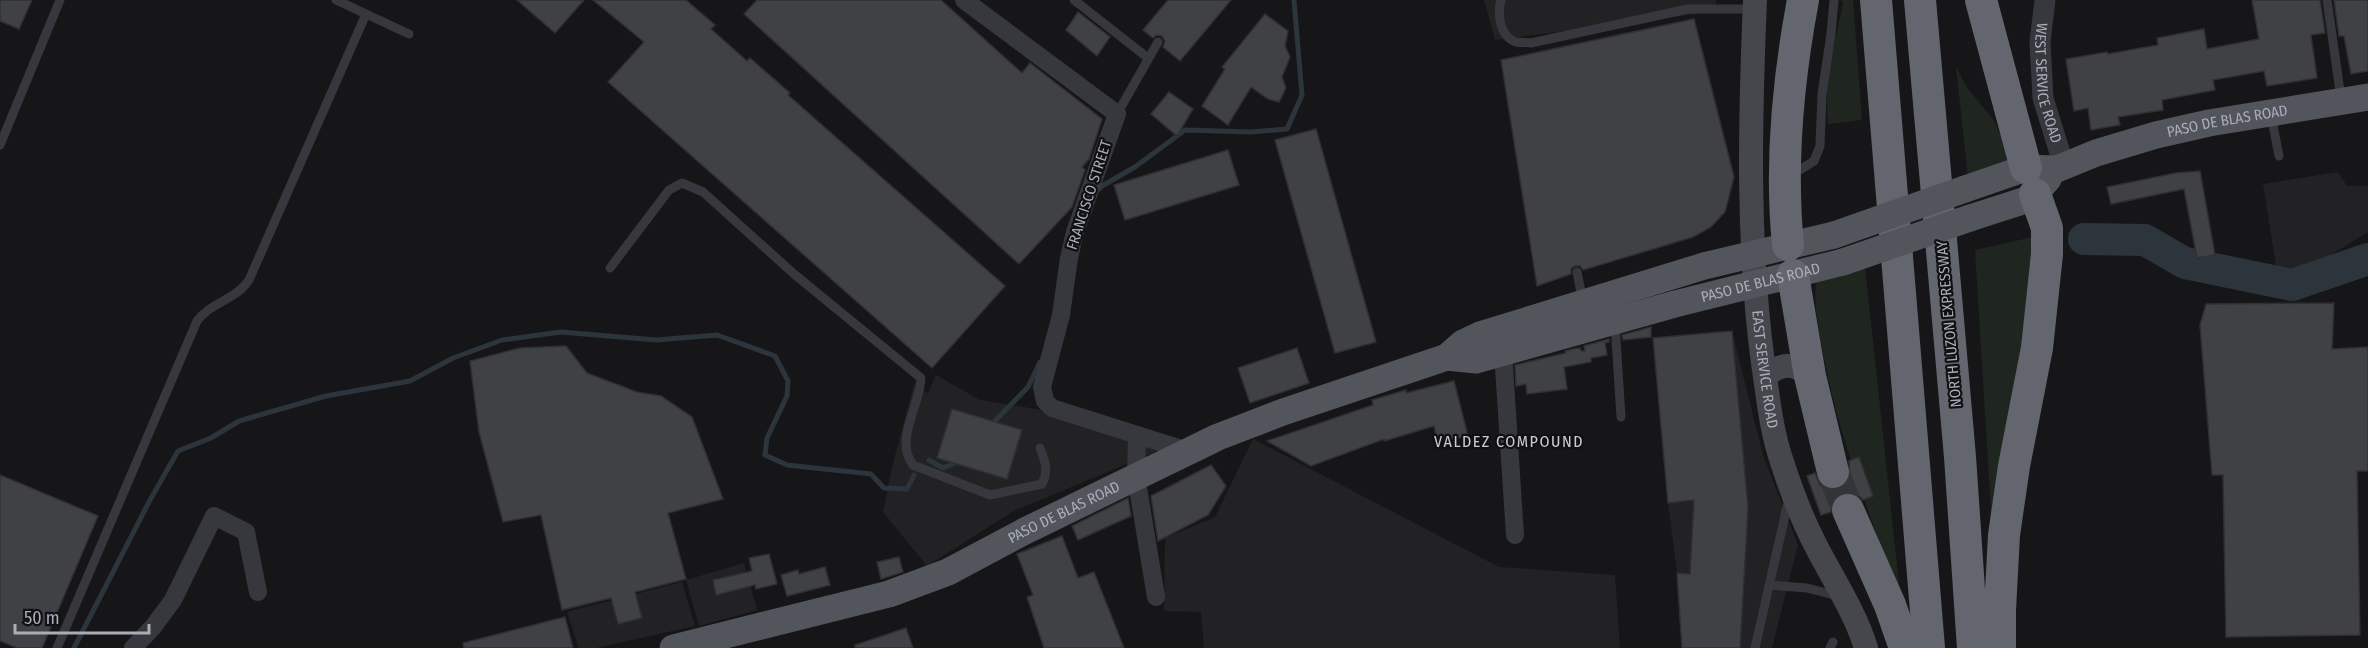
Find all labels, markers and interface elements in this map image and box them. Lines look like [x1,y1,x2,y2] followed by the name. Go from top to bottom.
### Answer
[2031,22,2065,145] street label: WEST SERVICE ROAD
[2165,101,2289,141] street label: PASO DE BLAS ROAD
[1063,138,1115,252] street label: FRANCISCO STREET
[1933,239,1965,408] street label: NORTH LUZON EXPRESSWAY
[1699,259,1822,306] street label: PASO DE BLAS ROAD
[1748,310,1782,430] street label: EAST SERVICE ROAD
[1434,432,1584,451] district label: VALDEZ COMPOUND
[1005,477,1123,547] street label: PASO DE BLAS ROAD
[15,597,148,635] scale bar
[24,607,60,629] text: 50 m

